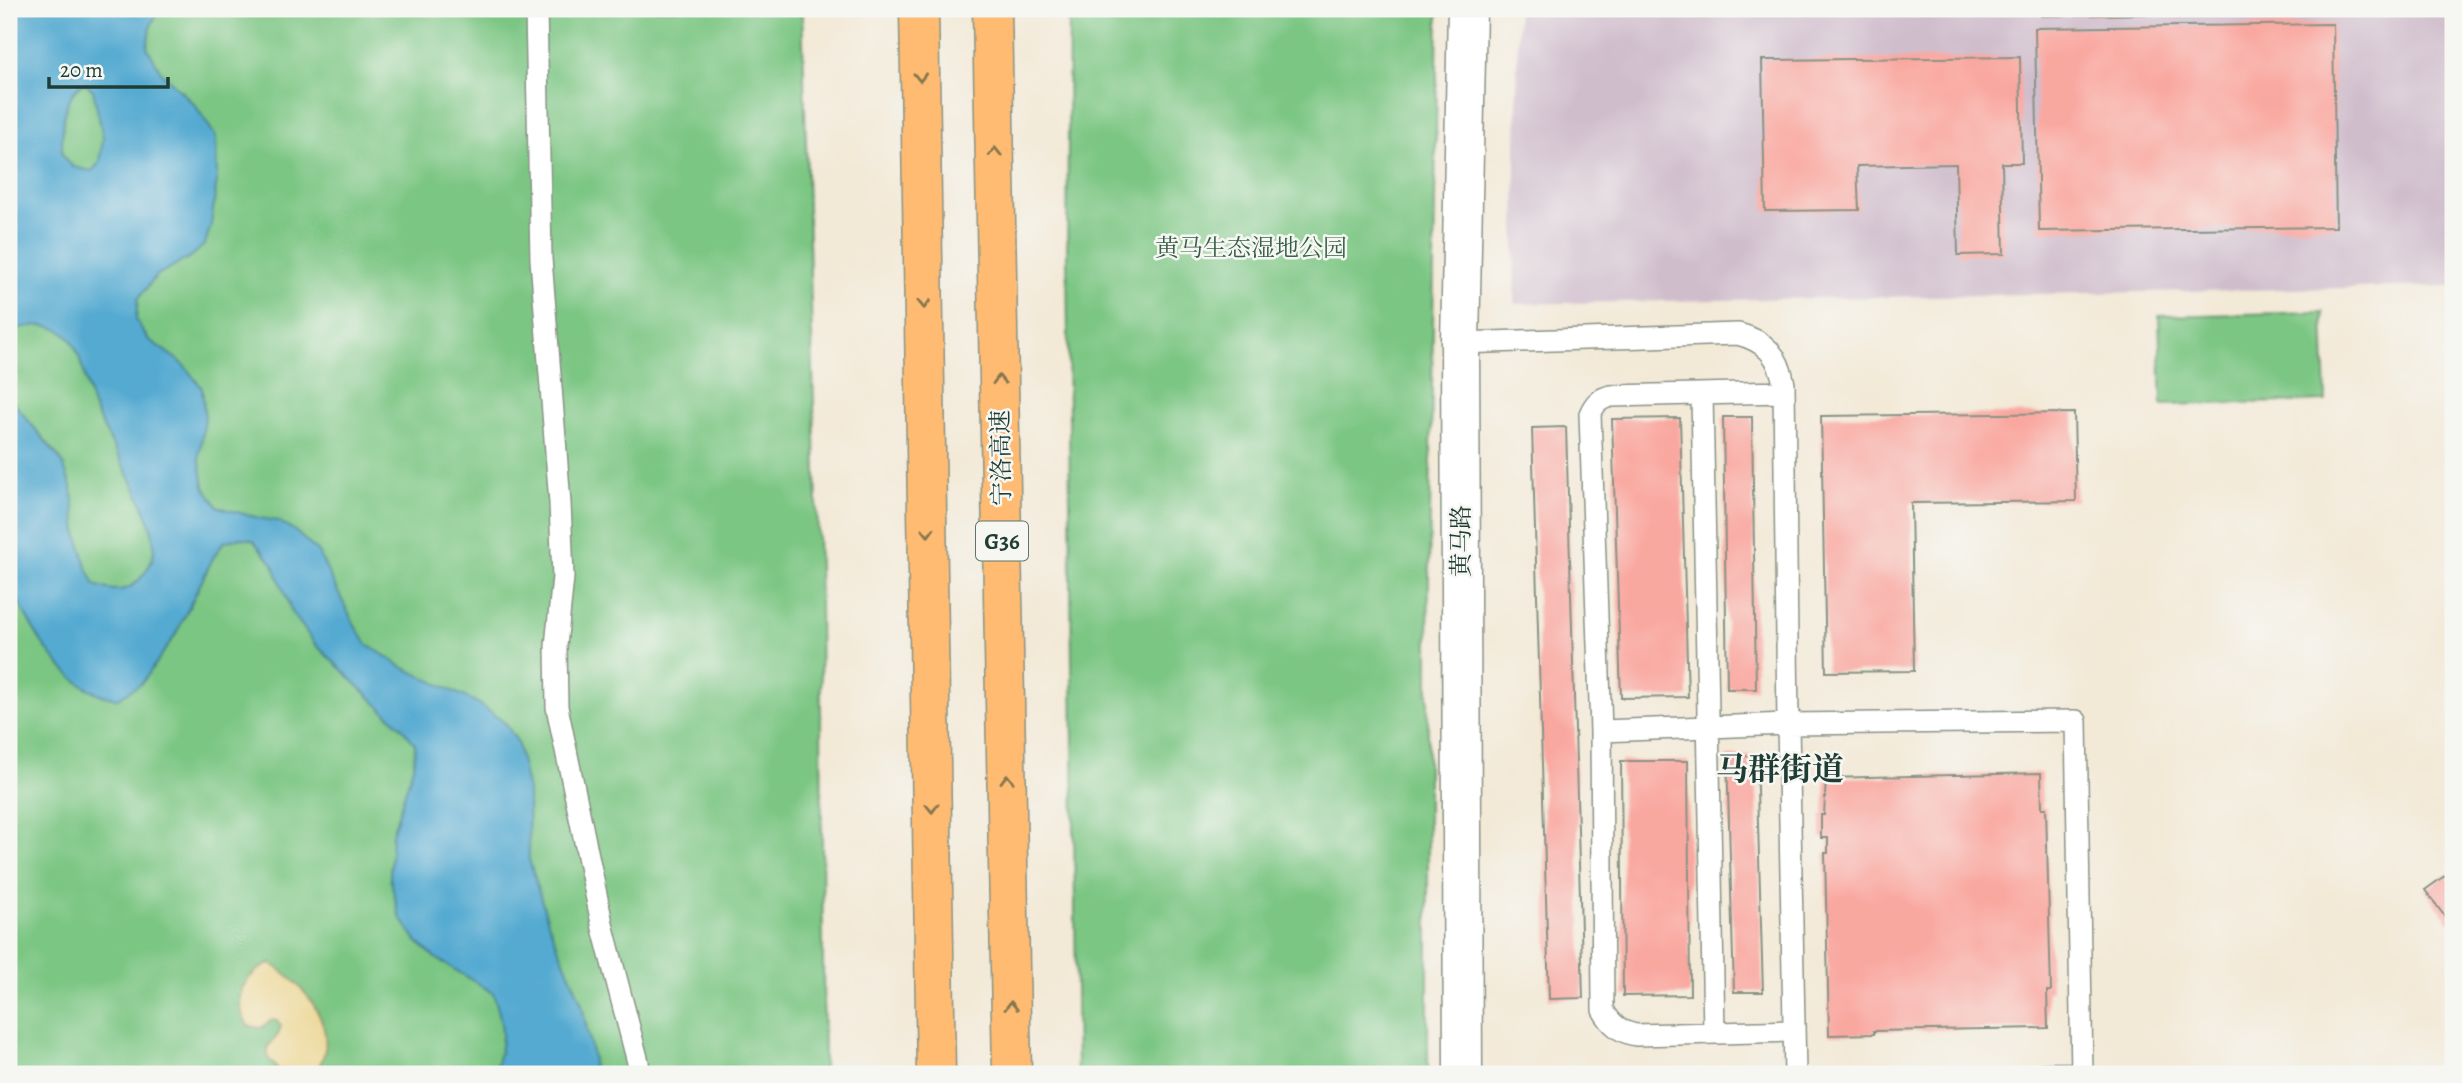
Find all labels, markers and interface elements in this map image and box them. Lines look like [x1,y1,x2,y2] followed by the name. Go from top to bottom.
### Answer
[49,46,168,90] scale bar
[60,56,103,84] text: 20 m
[912,72,928,83] one-way arrow
[987,146,1003,157] one-way arrow
[1155,232,1347,264] park label: 黄马生态湿地公园
[916,300,932,310] one-way arrow
[992,374,1007,385] one-way arrow
[984,410,1018,506] street label: 宁洛高速
[1445,505,1477,577] street label: 黄马路
[976,522,1028,561] road number: G36
[920,527,935,538] one-way arrow
[1716,747,1844,791] district label: 马群街道
[999,773,1015,783] one-way arrow
[924,804,940,814] one-way arrow
[1003,1000,1019,1011] one-way arrow

